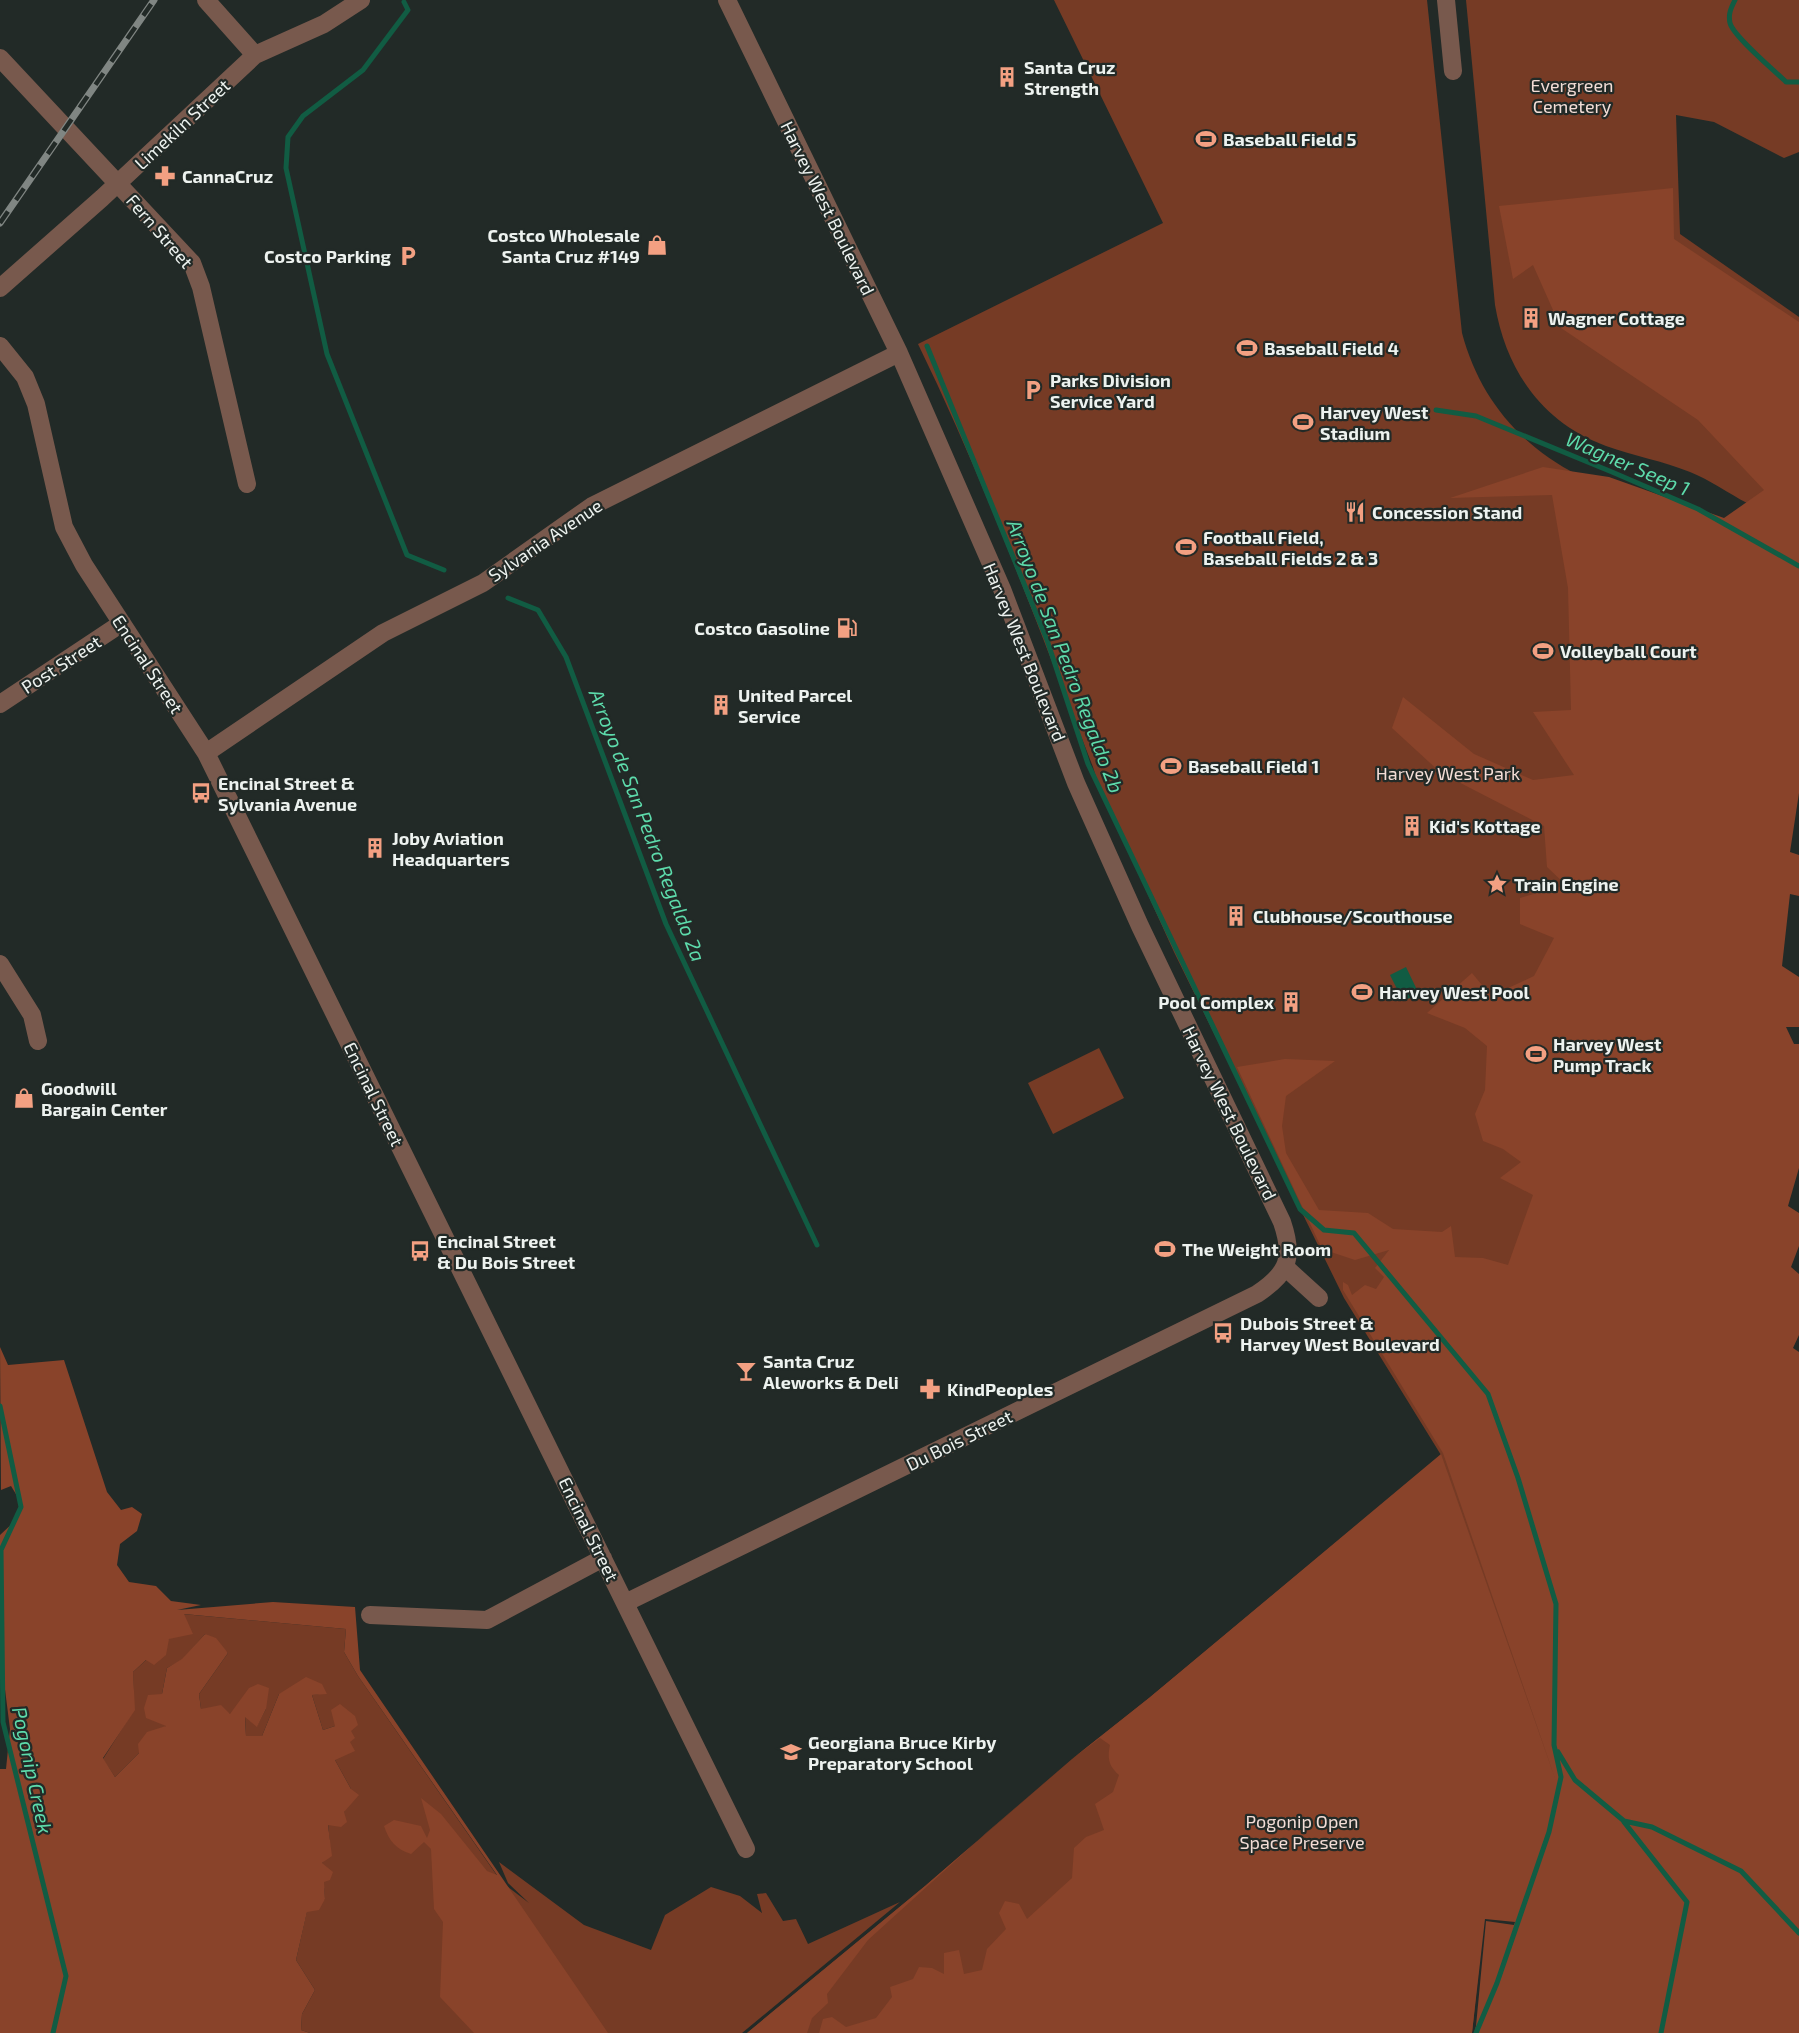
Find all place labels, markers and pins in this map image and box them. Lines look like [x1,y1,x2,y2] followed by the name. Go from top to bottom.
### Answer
[1024,56,1116,99] place label: Santa Cruz Strength
[995,65,1019,89] building icon: Santa Cruz Strength
[1194,127,1218,151] sports icon: Baseball Field 5
[1223,128,1356,150] place label: Baseball Field 5
[153,164,177,188] pharmacy icon: CannaCruz
[182,165,273,187] place label: CannaCruz
[487,224,640,267] place label: Costco Wholesale Santa Cruz #149
[645,233,669,257] shop icon: Costco Wholesale Santa Cruz #149
[396,244,420,268] parking icon: Costco Parking
[264,245,392,267] place label: Costco Parking
[1519,306,1543,330] building icon: Wagner Cottage
[1548,307,1685,329] place label: Wagner Cottage
[1235,336,1259,360] sports icon: Baseball Field 4
[1264,337,1399,359] place label: Baseball Field 4
[1050,369,1171,412] place label: Parks Division Service Yard
[1021,378,1045,402] parking icon: Parks Division Service Yard
[1320,401,1429,444] place label: Harvey West Stadium
[1291,410,1315,434] sports icon: Harvey West Stadium
[1343,500,1367,524] restaurant icon: Concession Stand
[1372,501,1522,523] place label: Concession Stand
[1203,526,1378,569] place label: Football Field, Baseball Fields 2 & 3
[1174,535,1198,559] sports icon: Football Field, Baseball Fields 2 & 3
[835,616,859,640] fuel station icon: Costco Gasoline
[694,617,830,639] place label: Costco Gasoline
[1531,639,1555,663] sports icon: Volleyball Court
[1560,640,1697,662] place label: Volleyball Court
[738,684,852,727] place label: United Parcel Service
[709,693,733,717] building icon: United Parcel Service
[1159,754,1183,778] sports icon: Baseball Field 1
[1188,755,1319,777] place label: Baseball Field 1
[218,772,357,815] place label: Encinal Street & Sylvania Avenue
[189,781,213,805] bus stop icon: Encinal Street & Sylvania Avenue
[1400,814,1424,838] building icon: Kid's Kottage
[1429,815,1541,837] place label: Kid's Kottage
[392,827,510,870] place label: Joby Aviation Headquarters
[363,836,387,860] building icon: Joby Aviation Headquarters
[1485,872,1509,896] place icon: Train Engine
[1514,873,1619,895] place label: Train Engine
[1224,904,1248,928] building icon: Clubhouse/Scouthouse
[1253,905,1453,927] place label: Clubhouse/Scouthouse
[1350,980,1374,1004] sports icon: Harvey West Pool
[1379,981,1530,1003] place label: Harvey West Pool
[1279,990,1303,1014] building icon: Pool Complex
[1158,991,1275,1013] place label: Pool Complex
[1553,1033,1662,1076] place label: Harvey West Pump Track
[1524,1042,1548,1066] sports icon: Harvey West Pump Track
[41,1077,168,1120] place label: Goodwill Bargain Center
[12,1086,36,1110] shop icon: Goodwill Bargain Center
[437,1230,576,1273] place label: Encinal Street & Du Bois Street
[1153,1237,1177,1261] sports icon: The Weight Room
[1182,1238,1331,1260] place label: The Weight Room
[408,1239,432,1263] bus stop icon: Encinal Street & Du Bois Street
[1240,1312,1440,1355] place label: Dubois Street & Harvey West Boulevard
[1211,1321,1235,1345] bus stop icon: Dubois Street & Harvey West Boulevard
[763,1350,899,1393] place label: Santa Cruz Aleworks & Deli
[734,1359,758,1383] bar icon: Santa Cruz Aleworks & Deli
[918,1377,942,1401] pharmacy icon: KindPeoples
[947,1378,1053,1400] place label: KindPeoples
[808,1731,997,1774] place label: Georgiana Bruce Kirby Preparatory School
[779,1740,803,1764] school or university icon: Georgiana Bruce Kirby Preparatory School

